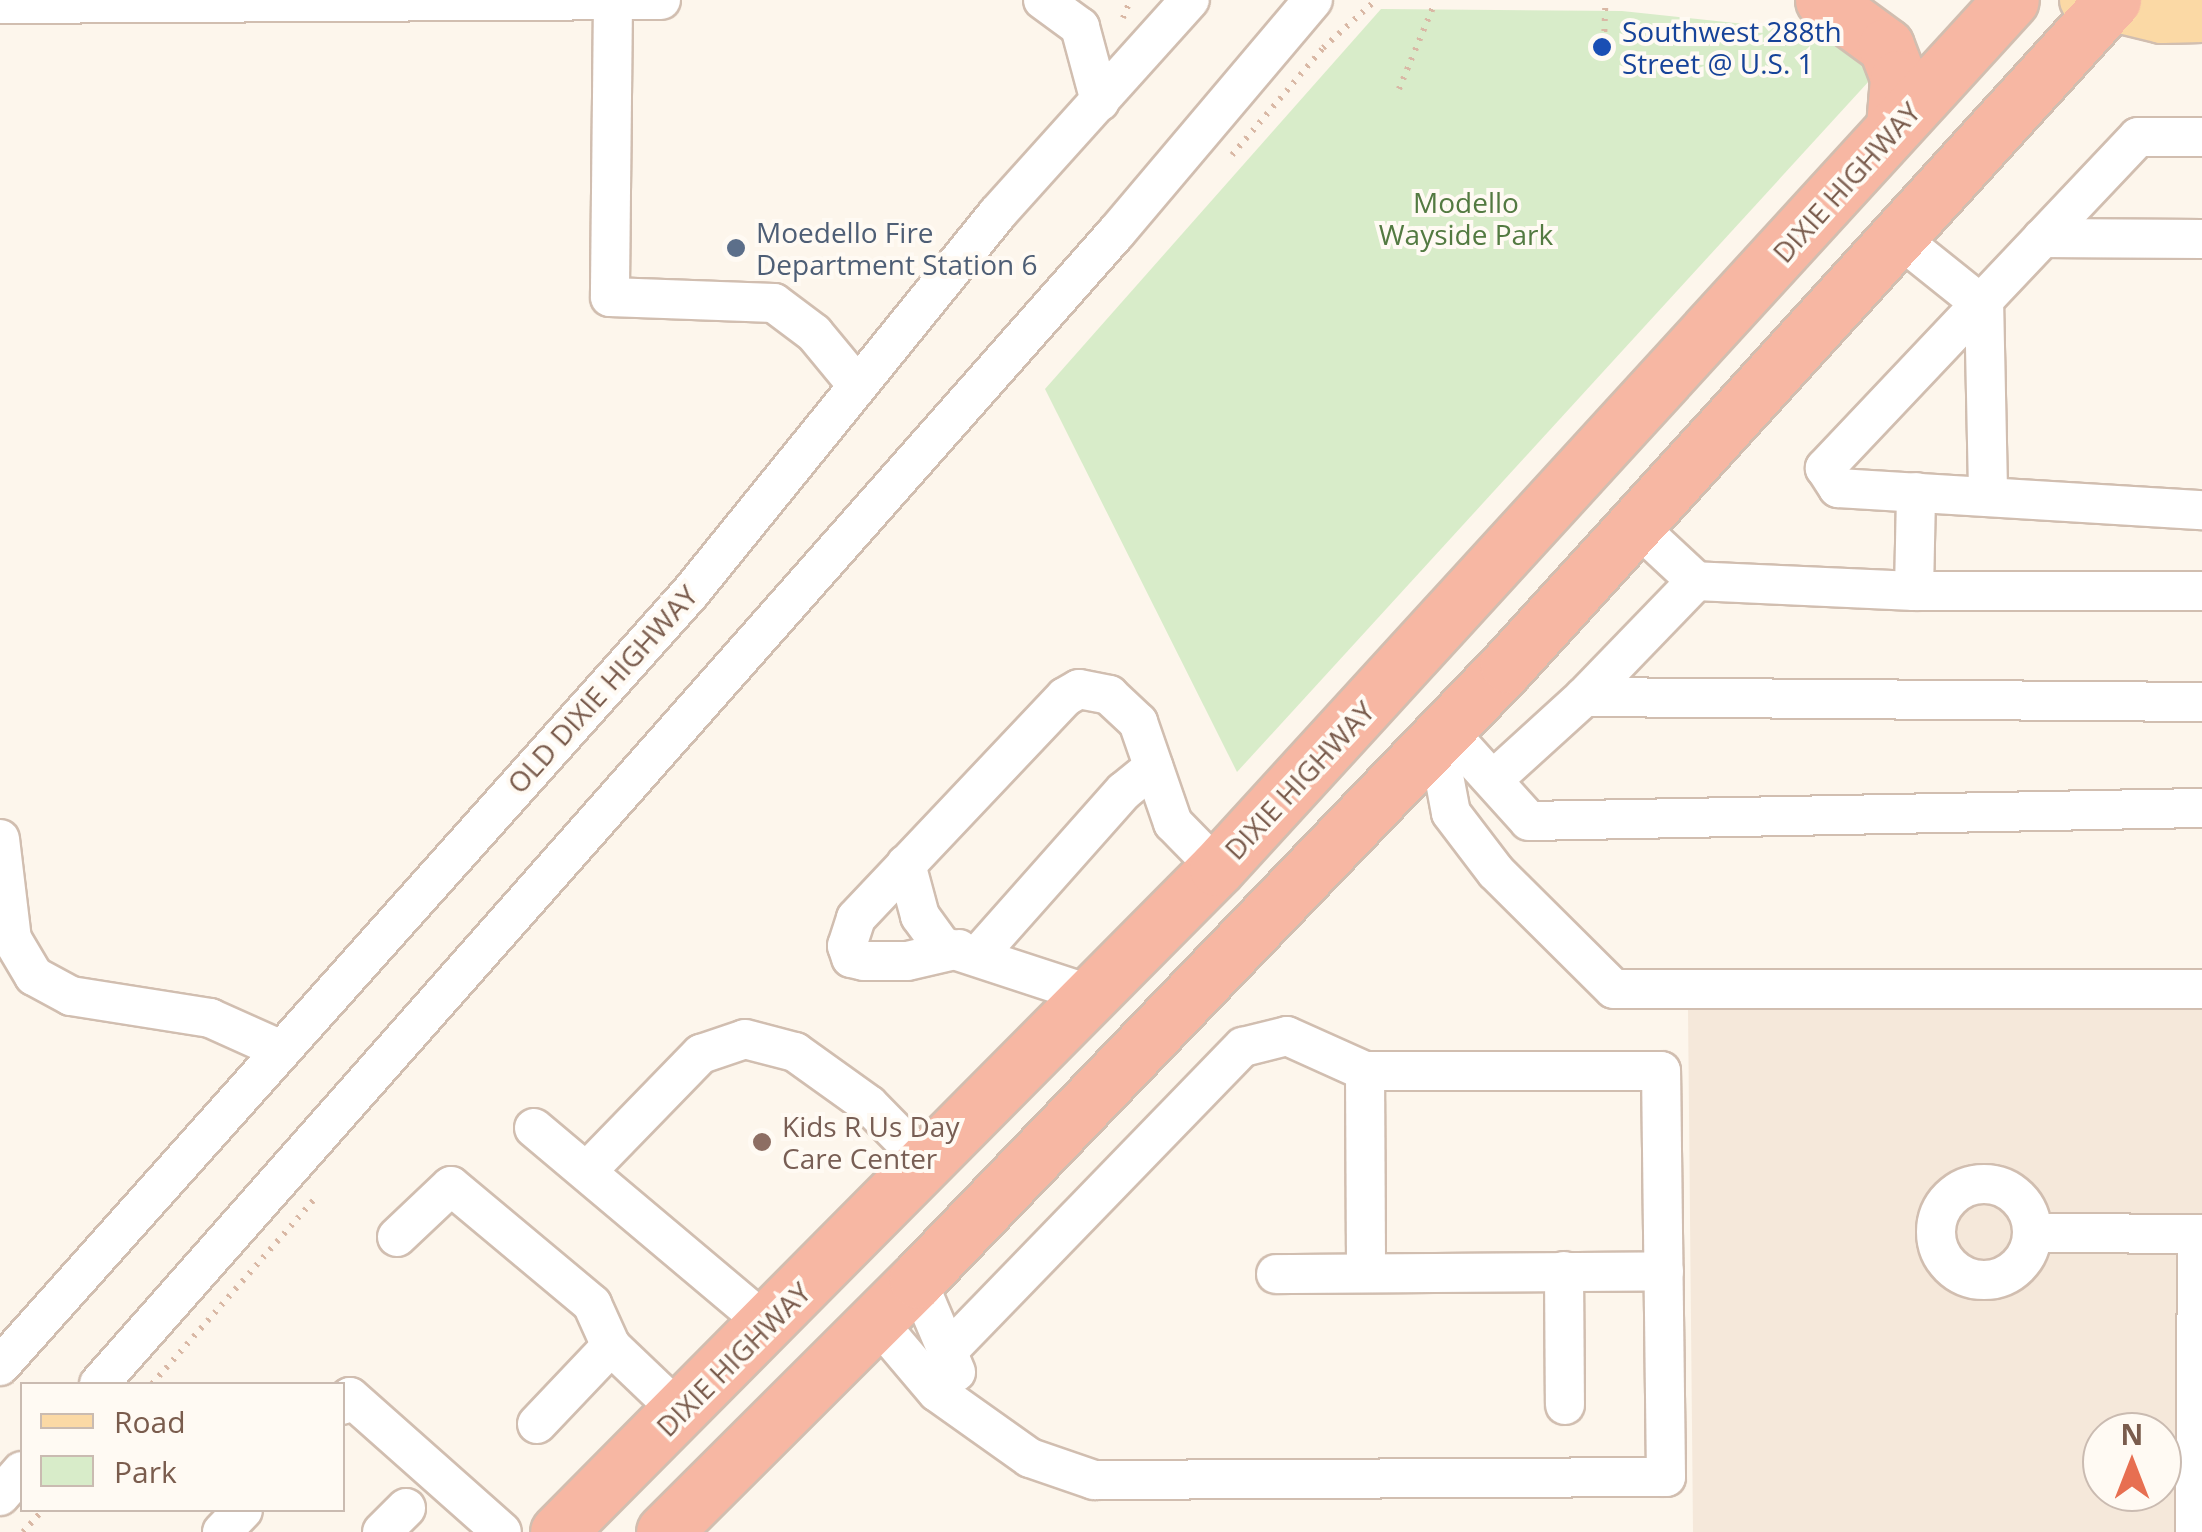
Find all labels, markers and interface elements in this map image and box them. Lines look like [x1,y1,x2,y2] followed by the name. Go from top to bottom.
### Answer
[1622,14,1842,80] place label: Southwest 288th Street @ U.S. 1
[1591,36,1613,58] marker: Southwest 288th Street @ U.S. 1
[1765,95,1927,269] street label: DIXIE HIGHWAY
[1379,185,1553,251] park label: Modello Wayside Park
[756,215,1037,281] place label: Moedello Fire Department Station 6
[725,237,747,259] marker: Moedello Fire Department Station 6
[500,578,704,800] street label: OLD DIXIE HIGHWAY
[1217,694,1381,866] street label: DIXIE HIGHWAY
[782,1109,959,1175] place label: Kids R Us Day Care Center
[751,1131,773,1153] marker: Kids R Us Day Care Center
[649,1275,817,1443] street label: DIXIE HIGHWAY
[20,1382,345,1512] legend
[114,1401,186,1442] text: Road
[2082,1412,2182,1512] north arrow
[2121,1415,2143,1453] text: N
[114,1451,177,1492] text: Park

